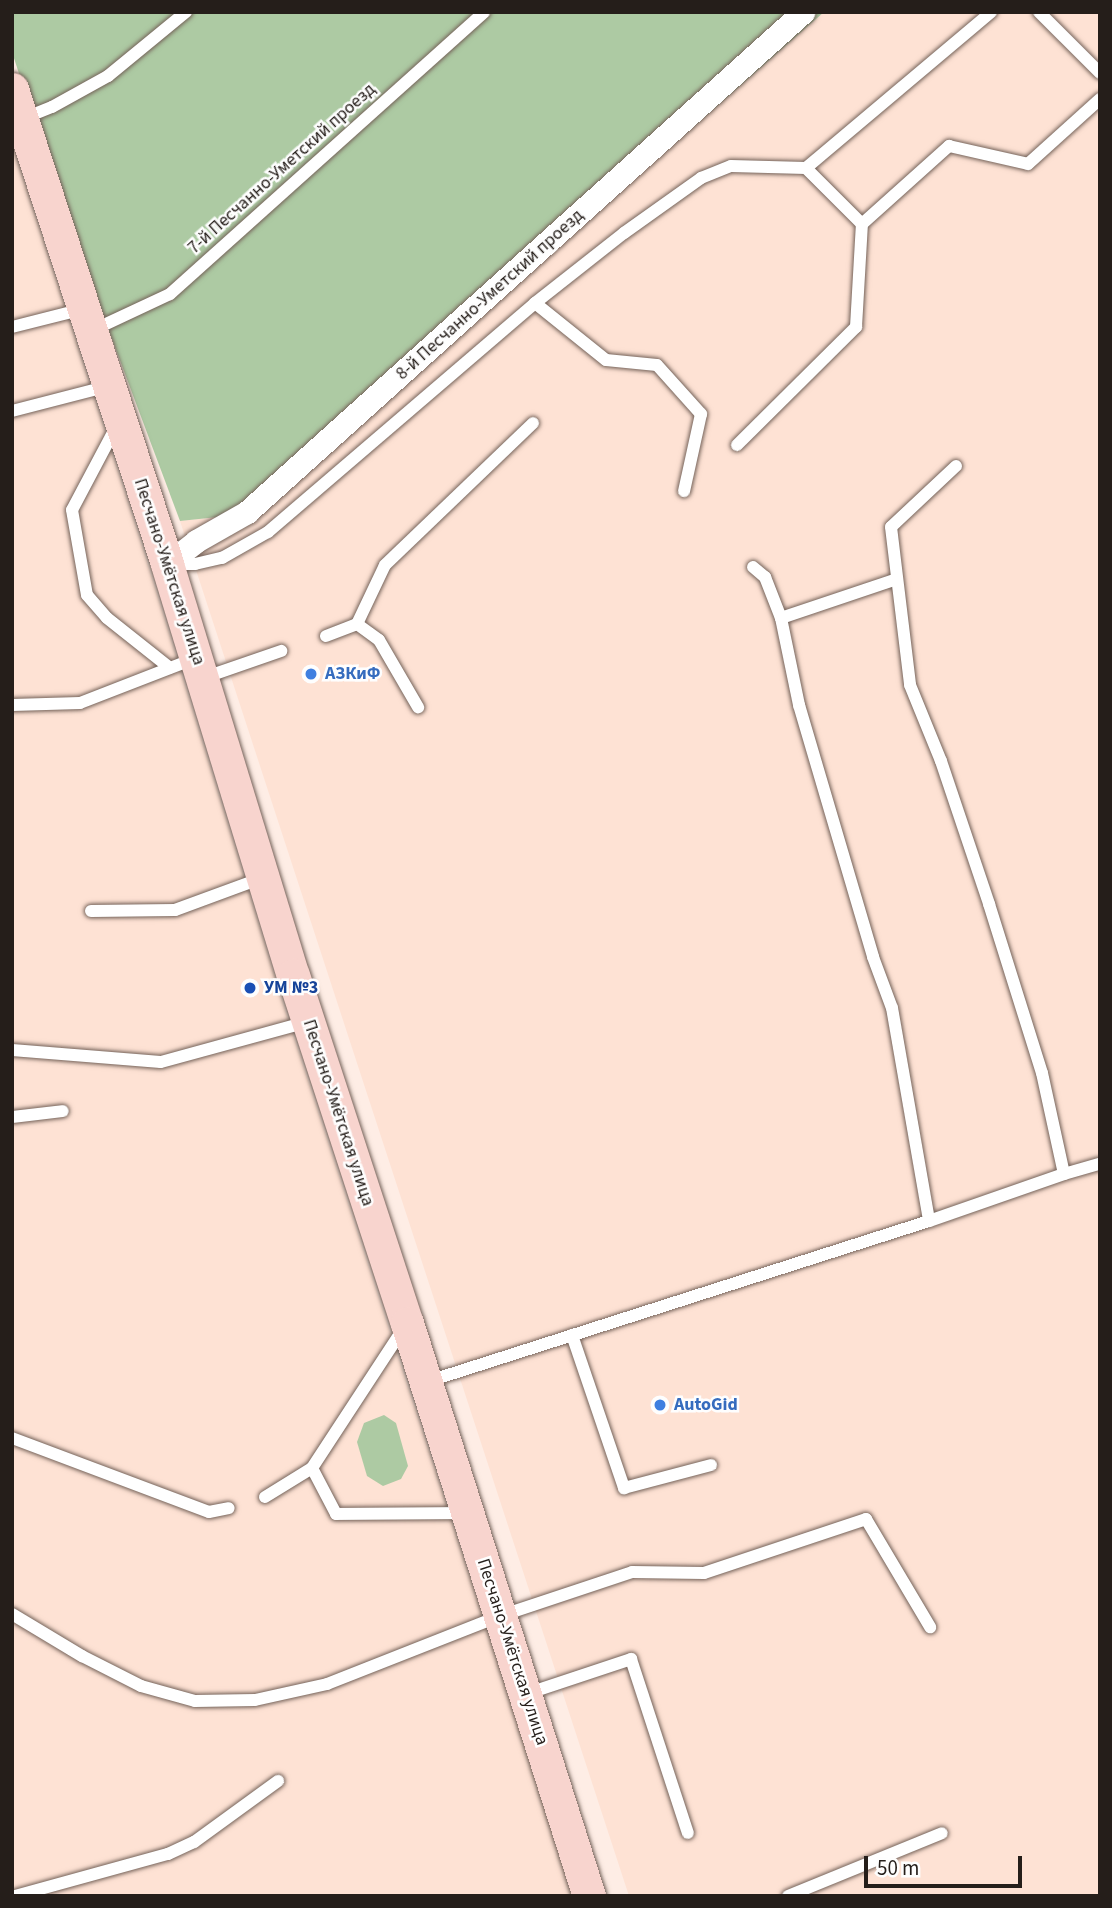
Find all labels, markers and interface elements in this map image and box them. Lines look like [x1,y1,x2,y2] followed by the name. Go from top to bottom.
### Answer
[184,79,380,259] street label: 7-й Песчанно-Уметский проезд
[392,205,588,385] street label: 8-й Песчанно-Уметский проезд
[129,476,209,668] street label: Песчано-Умётская улица
[325,663,381,685] place label: АЗКиФ
[303,666,319,682] marker: АЗКиФ
[264,977,318,999] place label: УМ №3
[242,980,258,996] marker: УМ №3
[298,1017,378,1209] street label: Песчано-Умётская улица
[674,1394,738,1416] place label: AutoGid
[652,1397,668,1413] marker: AutoGid
[472,1556,552,1748] street label: Песчано-Умётская улица
[867,1842,1024,1886] scale bar
[877,1853,919,1883] text: 50 m

